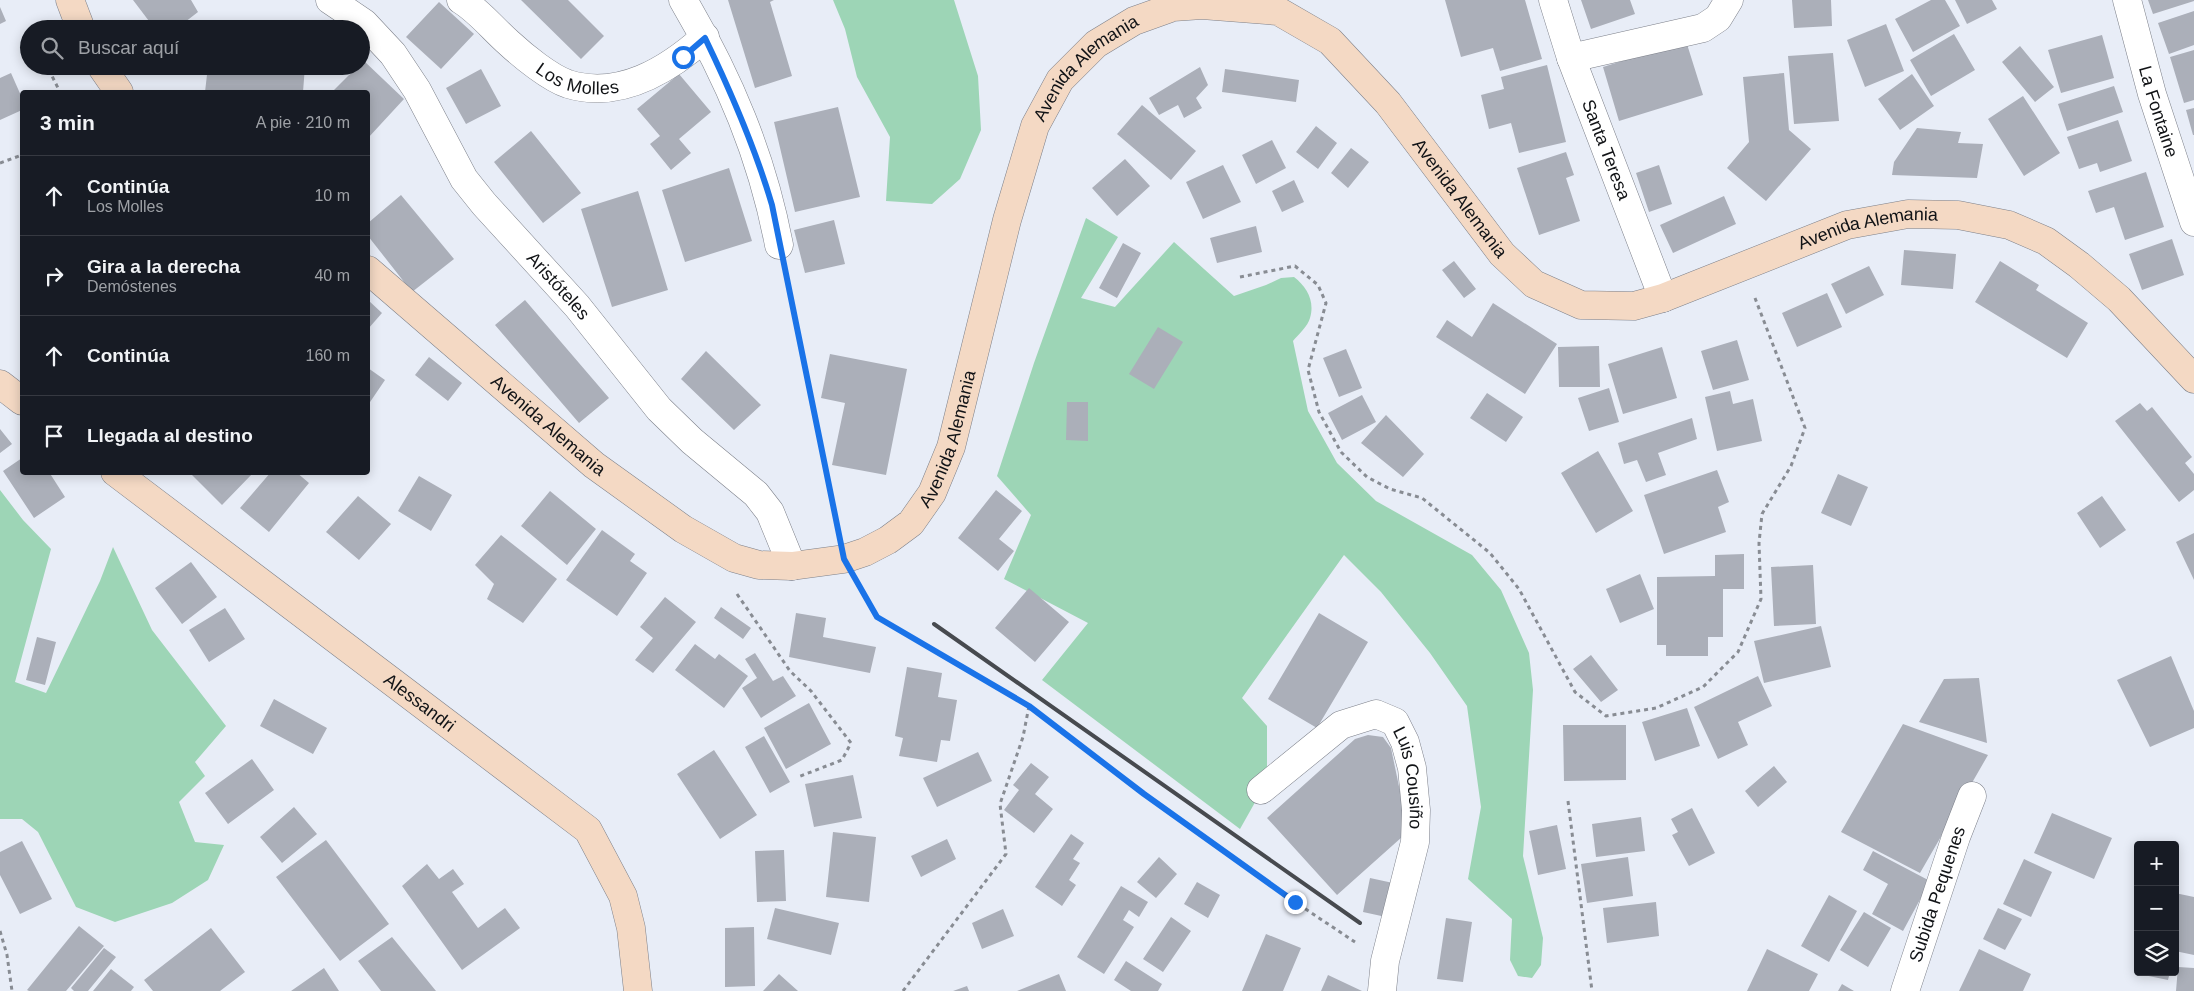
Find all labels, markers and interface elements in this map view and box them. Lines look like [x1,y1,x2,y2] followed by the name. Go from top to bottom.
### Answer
[1030,10,1143,125] street label: Avenida Alemania
[20,20,370,75] search box
[38,34,66,62] icon: search
[78,37,179,58] text: Buscar aquí
[672,46,695,69] route start
[532,59,620,98] street label: Los Molles
[2135,64,2182,160] street label: La Fontaine
[1578,97,1635,204] street label: Santa Teresa
[40,111,95,134] text: 3 min
[256,114,350,131] text: A pie · 210 m
[1409,135,1512,263] street label: Avenida Alemania
[87,176,169,197] text: Continúa
[40,182,68,210] icon: ahead
[314,187,350,204] text: 10 m
[87,198,163,215] text: Los Molles
[1795,204,1939,253] street label: Avenida Alemania
[523,248,594,324] street label: Aristóteles
[87,256,240,277] text: Gira a la derecha
[40,262,68,290] icon: right
[314,267,350,284] text: 40 m
[87,278,177,295] text: Demóstenes
[40,342,68,370] icon: ahead
[87,345,169,366] text: Continúa
[306,347,350,364] text: 160 m
[915,367,980,511] street label: Avenida Alemania
[487,371,610,480] street label: Avenida Alemania
[40,422,68,450] icon: arrive
[87,425,253,446] text: Llegada al destino
[380,669,459,736] street label: Alessandri
[1389,723,1426,830] street label: Luis Cousiño
[1905,823,1969,965] street label: Subida Pequenes
[2134,841,2179,976] map controls
[2134,841,2179,886] button: +
[2134,886,2179,931] button: −
[1284,891,1307,914] route end
[2134,931,2179,976] button: layers

